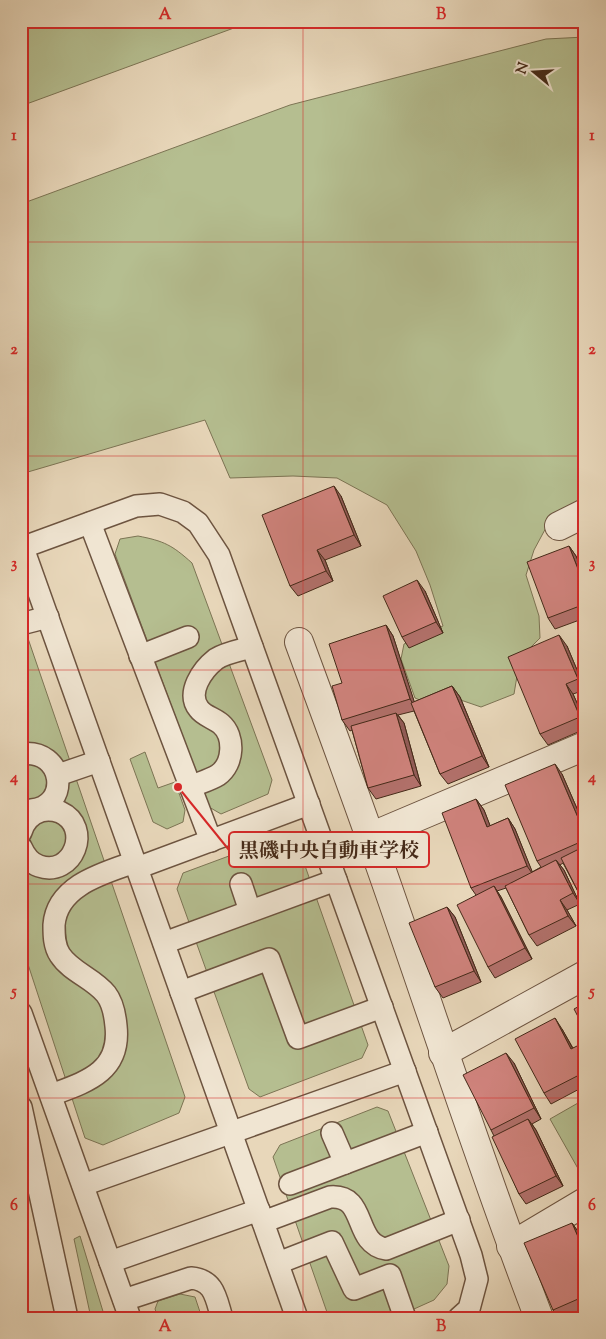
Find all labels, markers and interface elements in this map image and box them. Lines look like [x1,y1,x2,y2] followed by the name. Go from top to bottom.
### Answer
[159,4,172,27] text: A
[436,4,446,27] text: B
[508,48,558,98] north arrow
[512,60,535,77] text: N
[11,125,17,148] text: 1
[589,125,595,148] text: 1
[10,339,18,362] text: 2
[588,339,596,362] text: 2
[11,553,18,576] text: 3
[589,553,596,576] text: 3
[9,767,18,790] text: 4
[587,767,596,790] text: 4
[229,832,429,867] callout: 黒磯中央自動車学校
[239,838,419,867] text: 黒磯中央自動車学校
[9,981,17,1004] text: 5
[587,981,595,1004] text: 5
[10,1195,18,1218] text: 6
[588,1195,596,1218] text: 6
[159,1316,172,1339] text: A
[436,1316,446,1339] text: B

